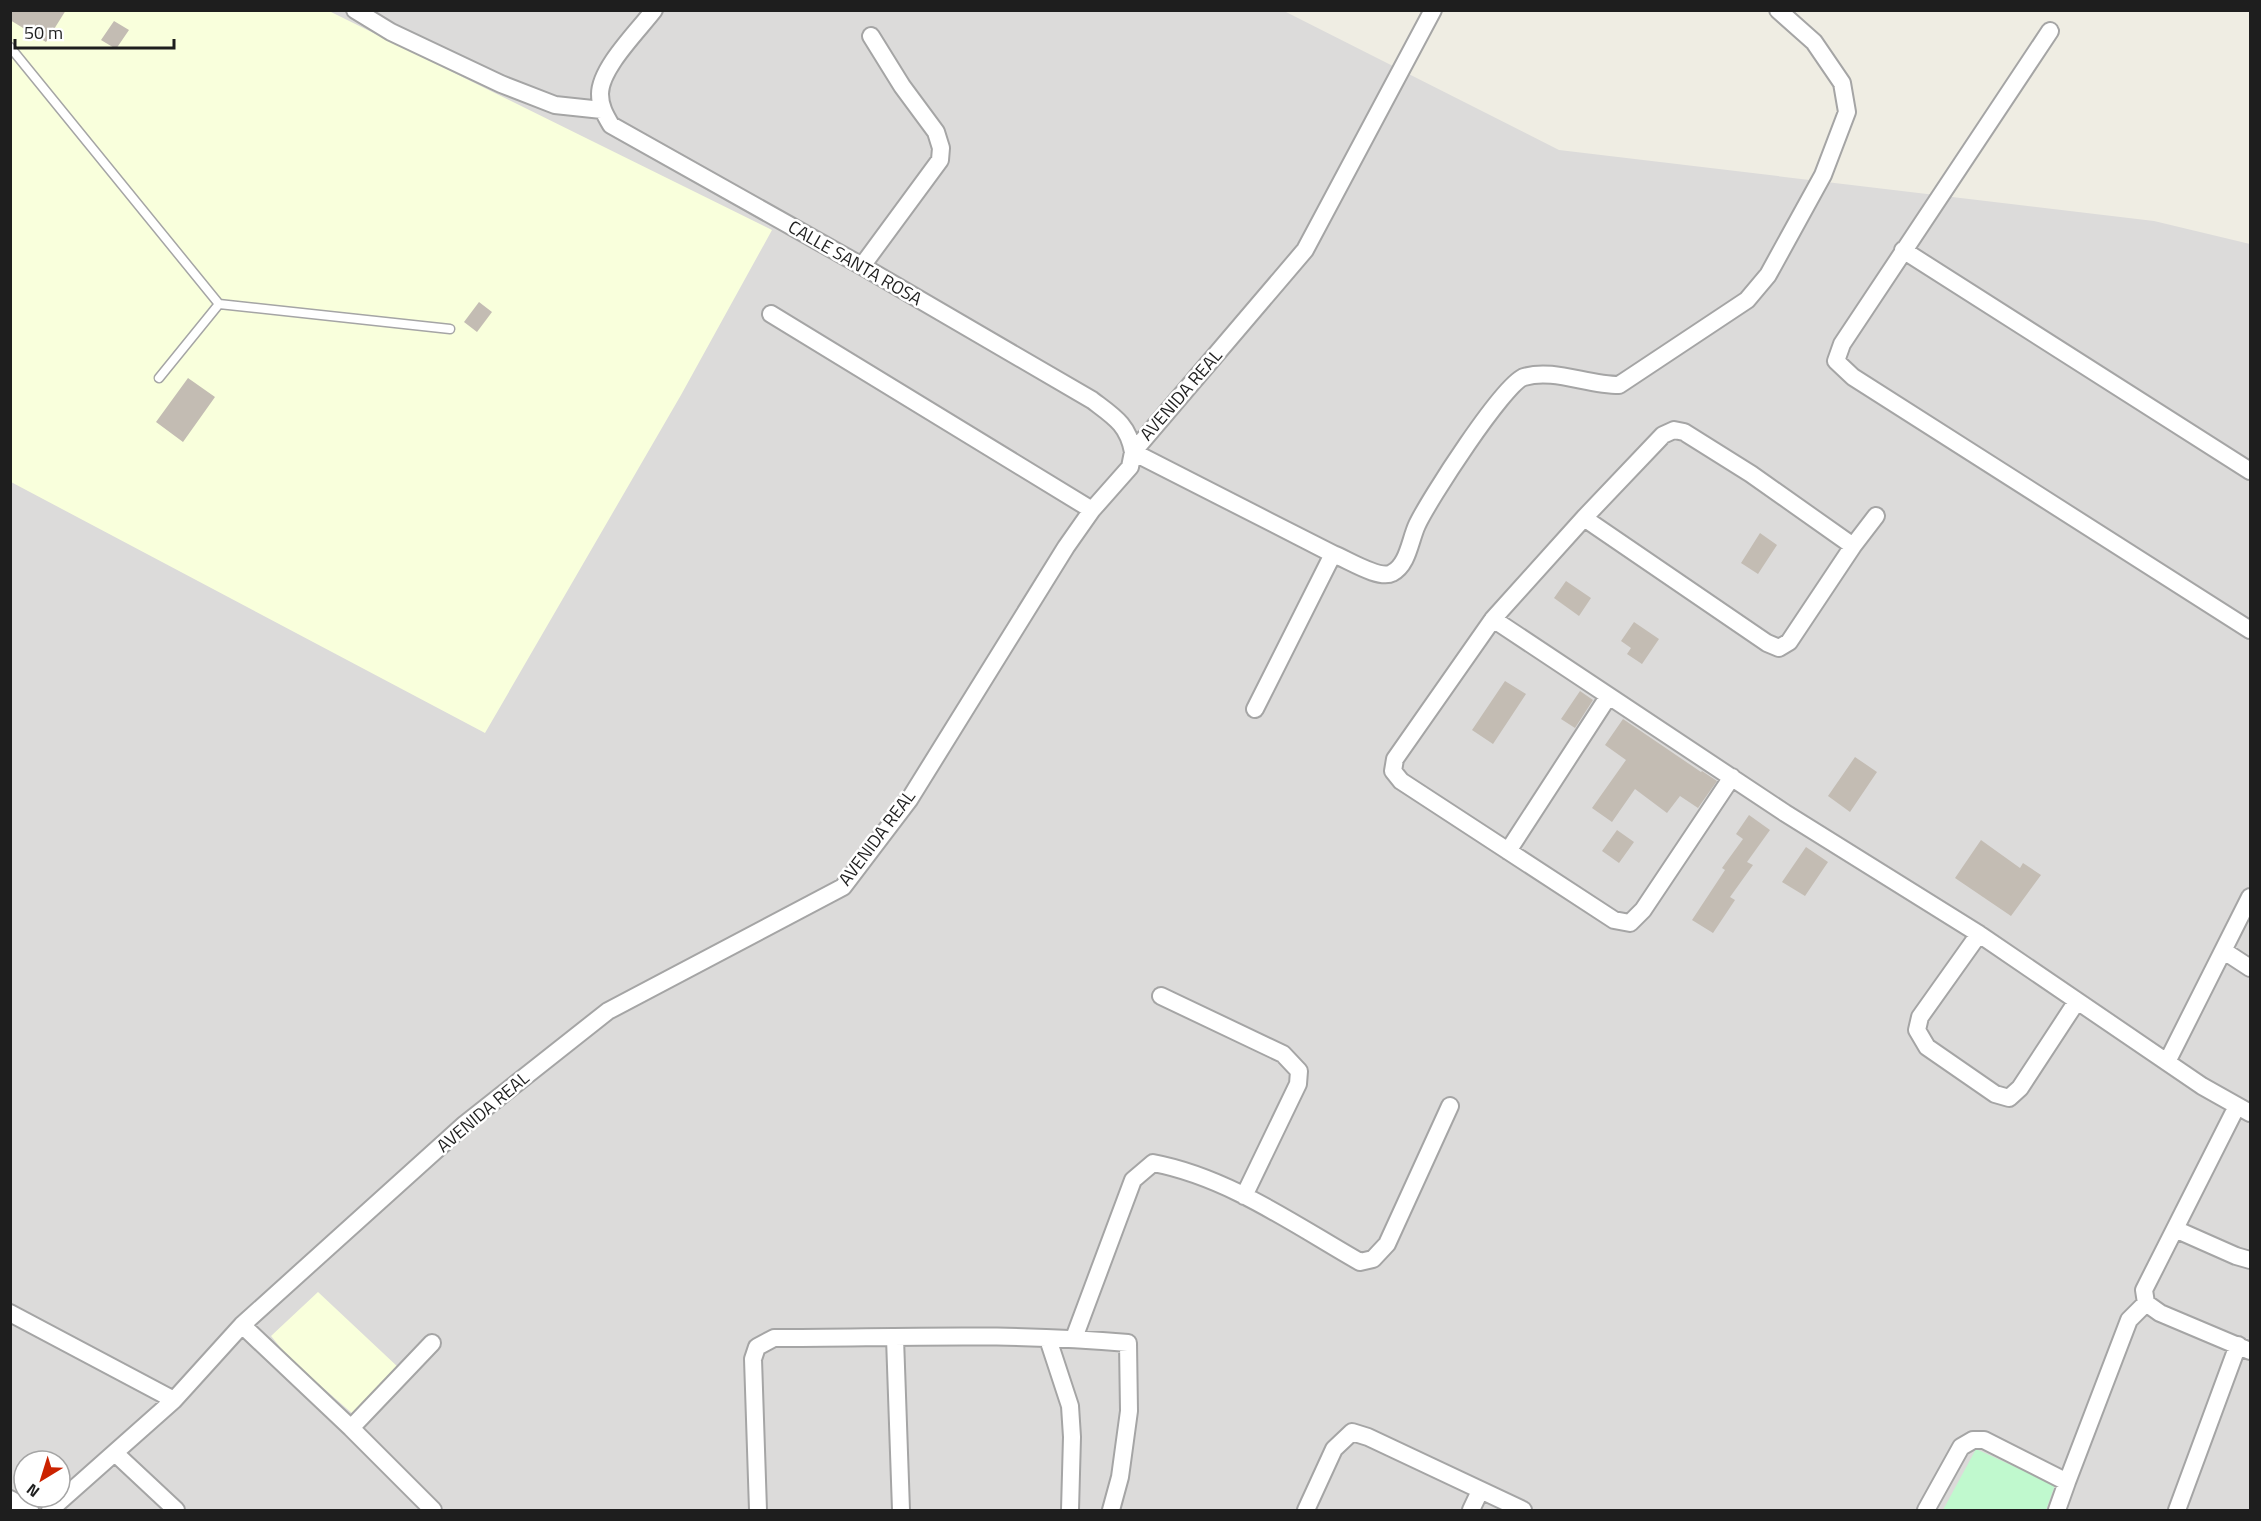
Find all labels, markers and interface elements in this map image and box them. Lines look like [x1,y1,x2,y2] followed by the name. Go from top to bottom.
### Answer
[15,12,174,50] scale bar
[24,19,63,46] text: 50 m
[783,213,928,312] street label: CALLE SANTA ROSA
[1133,343,1228,446] street label: AVENIDA REAL
[832,784,922,891] street label: AVENIDA REAL
[430,1064,535,1158] street label: AVENIDA REAL
[12,1449,72,1509] north arrow
[21,1478,45,1504] text: N

